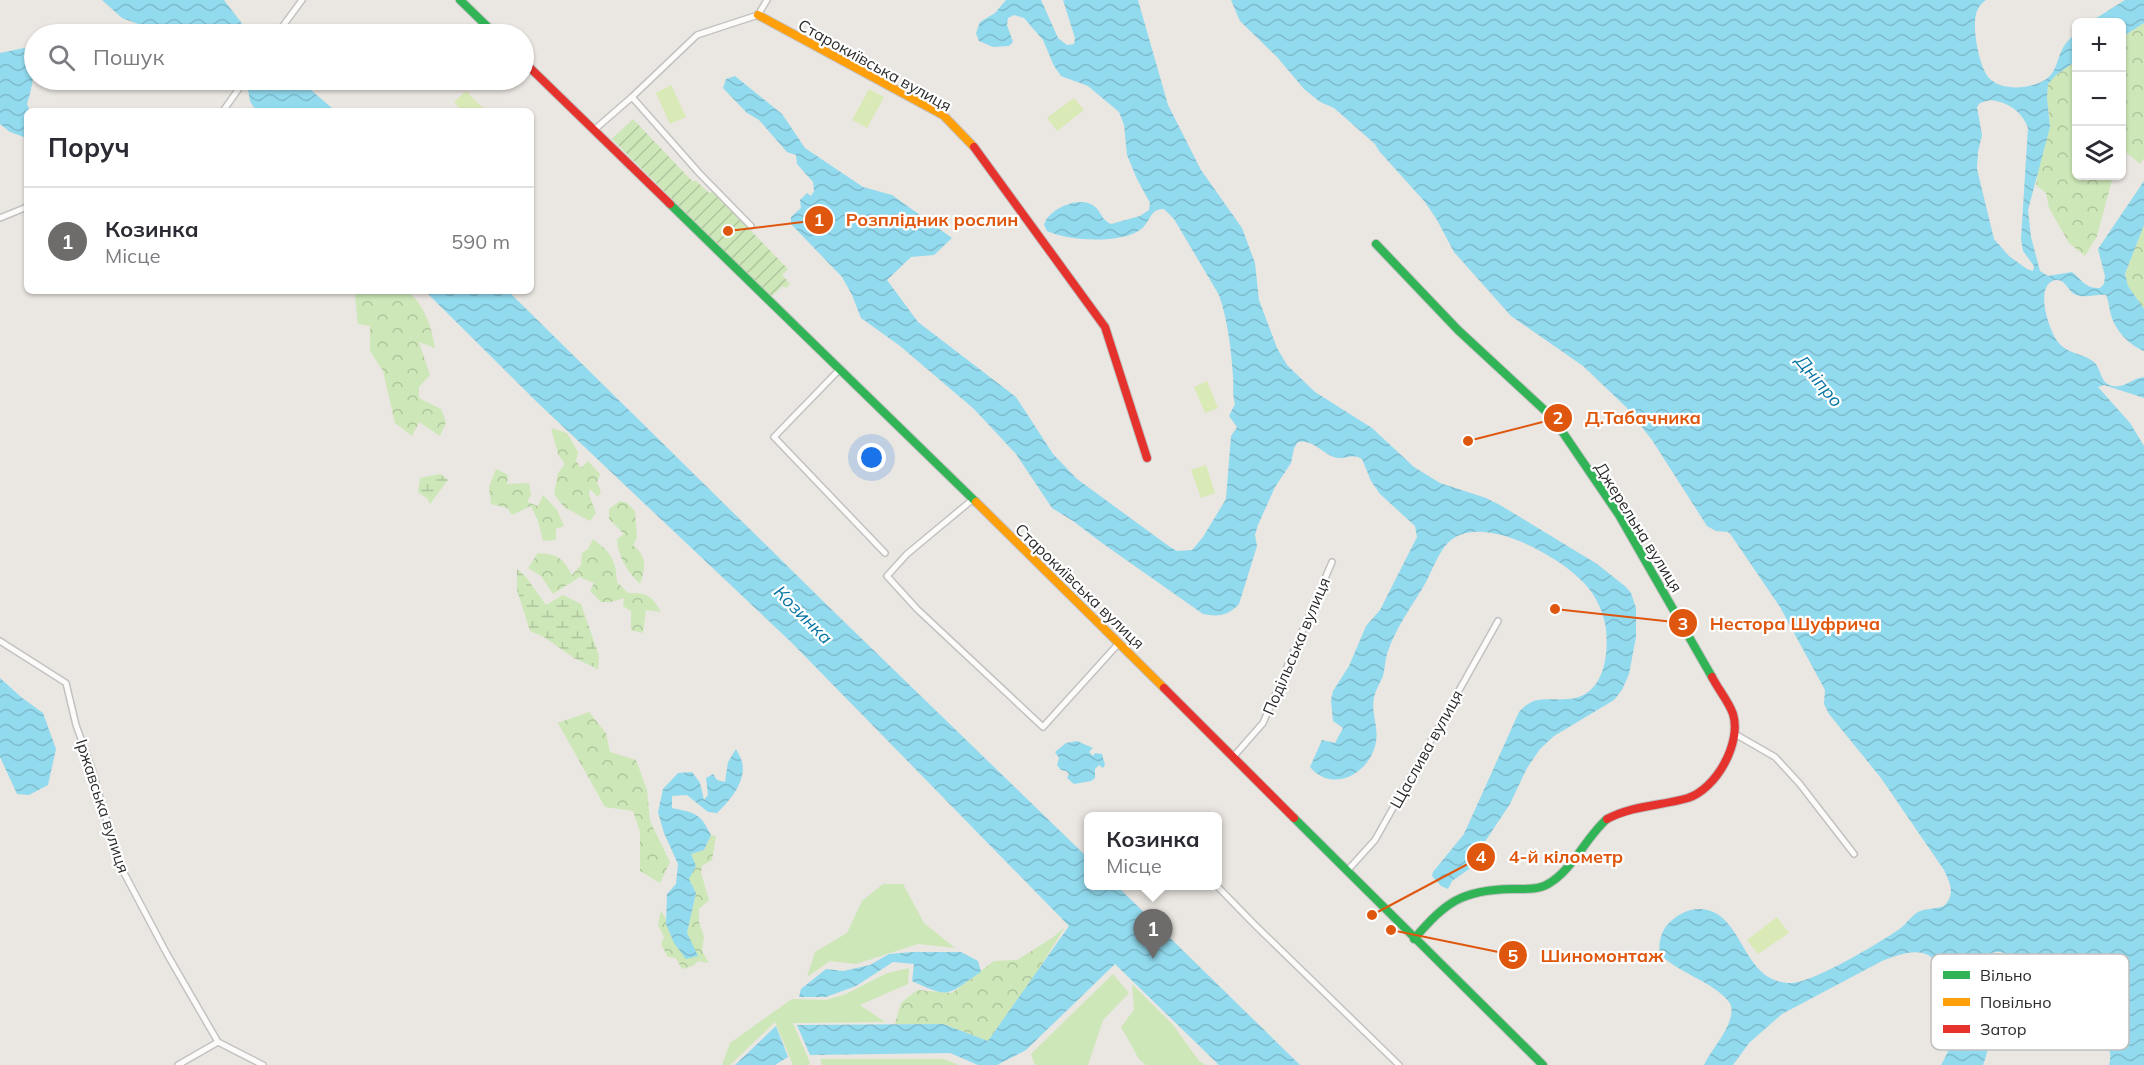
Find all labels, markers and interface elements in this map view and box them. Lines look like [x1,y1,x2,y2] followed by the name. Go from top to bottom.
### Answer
[795,15,955,115] street label: Старокиївська вулиця
[2072,18,2126,180] map controls
[2072,18,2126,72] button: +
[24,24,534,90] search box
[45,41,78,74] icon: search
[93,43,164,71] text: Пошук
[2072,72,2126,126] button: −
[2072,126,2126,180] button: layers
[48,131,130,164] text: Поруч
[804,202,1031,238] callout: Розплідник рослин
[814,208,824,231] text: 1
[846,208,1018,231] text: Розплідник рослин
[105,215,199,243] text: Козинка
[62,229,74,254] text: 1
[451,229,510,254] text: 590 m
[105,243,161,268] text: Місце
[1790,349,1848,412] water label: Дніпро
[1543,400,1713,436] callout: Д.Табачника
[1553,406,1563,429] text: 2
[1585,406,1701,429] text: Д.Табачника
[857,443,886,472] your location
[1591,458,1687,596] street label: Джерельна вулиця
[1011,519,1149,653] street label: Старокиївська вулиця
[1258,574,1334,718] street label: Подільська вулиця
[769,581,837,649] water label: Козинка
[1668,605,1892,641] callout: Нестора Шуфрича
[1678,612,1688,635] text: 3
[1710,612,1880,635] text: Нестора Шуфрича
[1385,686,1467,812] street label: Щаслива вулиця
[72,737,134,875] street label: Іржавська вулиця
[1084,812,1222,890] popup
[1106,825,1200,853] text: Козинка
[1466,839,1635,875] callout: 4-й кілометр
[1476,845,1487,868] text: 4
[1509,845,1623,868] text: 4-й кілометр
[1106,853,1162,878] text: Місце
[1134,910,1172,959] pin: 1
[1498,937,1675,973] callout: Шиномонтаж
[1508,944,1519,967] text: 5
[1541,944,1664,967] text: Шиномонтаж
[1931,954,2129,1050] legend
[1980,965,2032,985] text: Вільно
[1980,992,2051,1012] text: Повільно
[1980,1019,2027,1039] text: Затор

